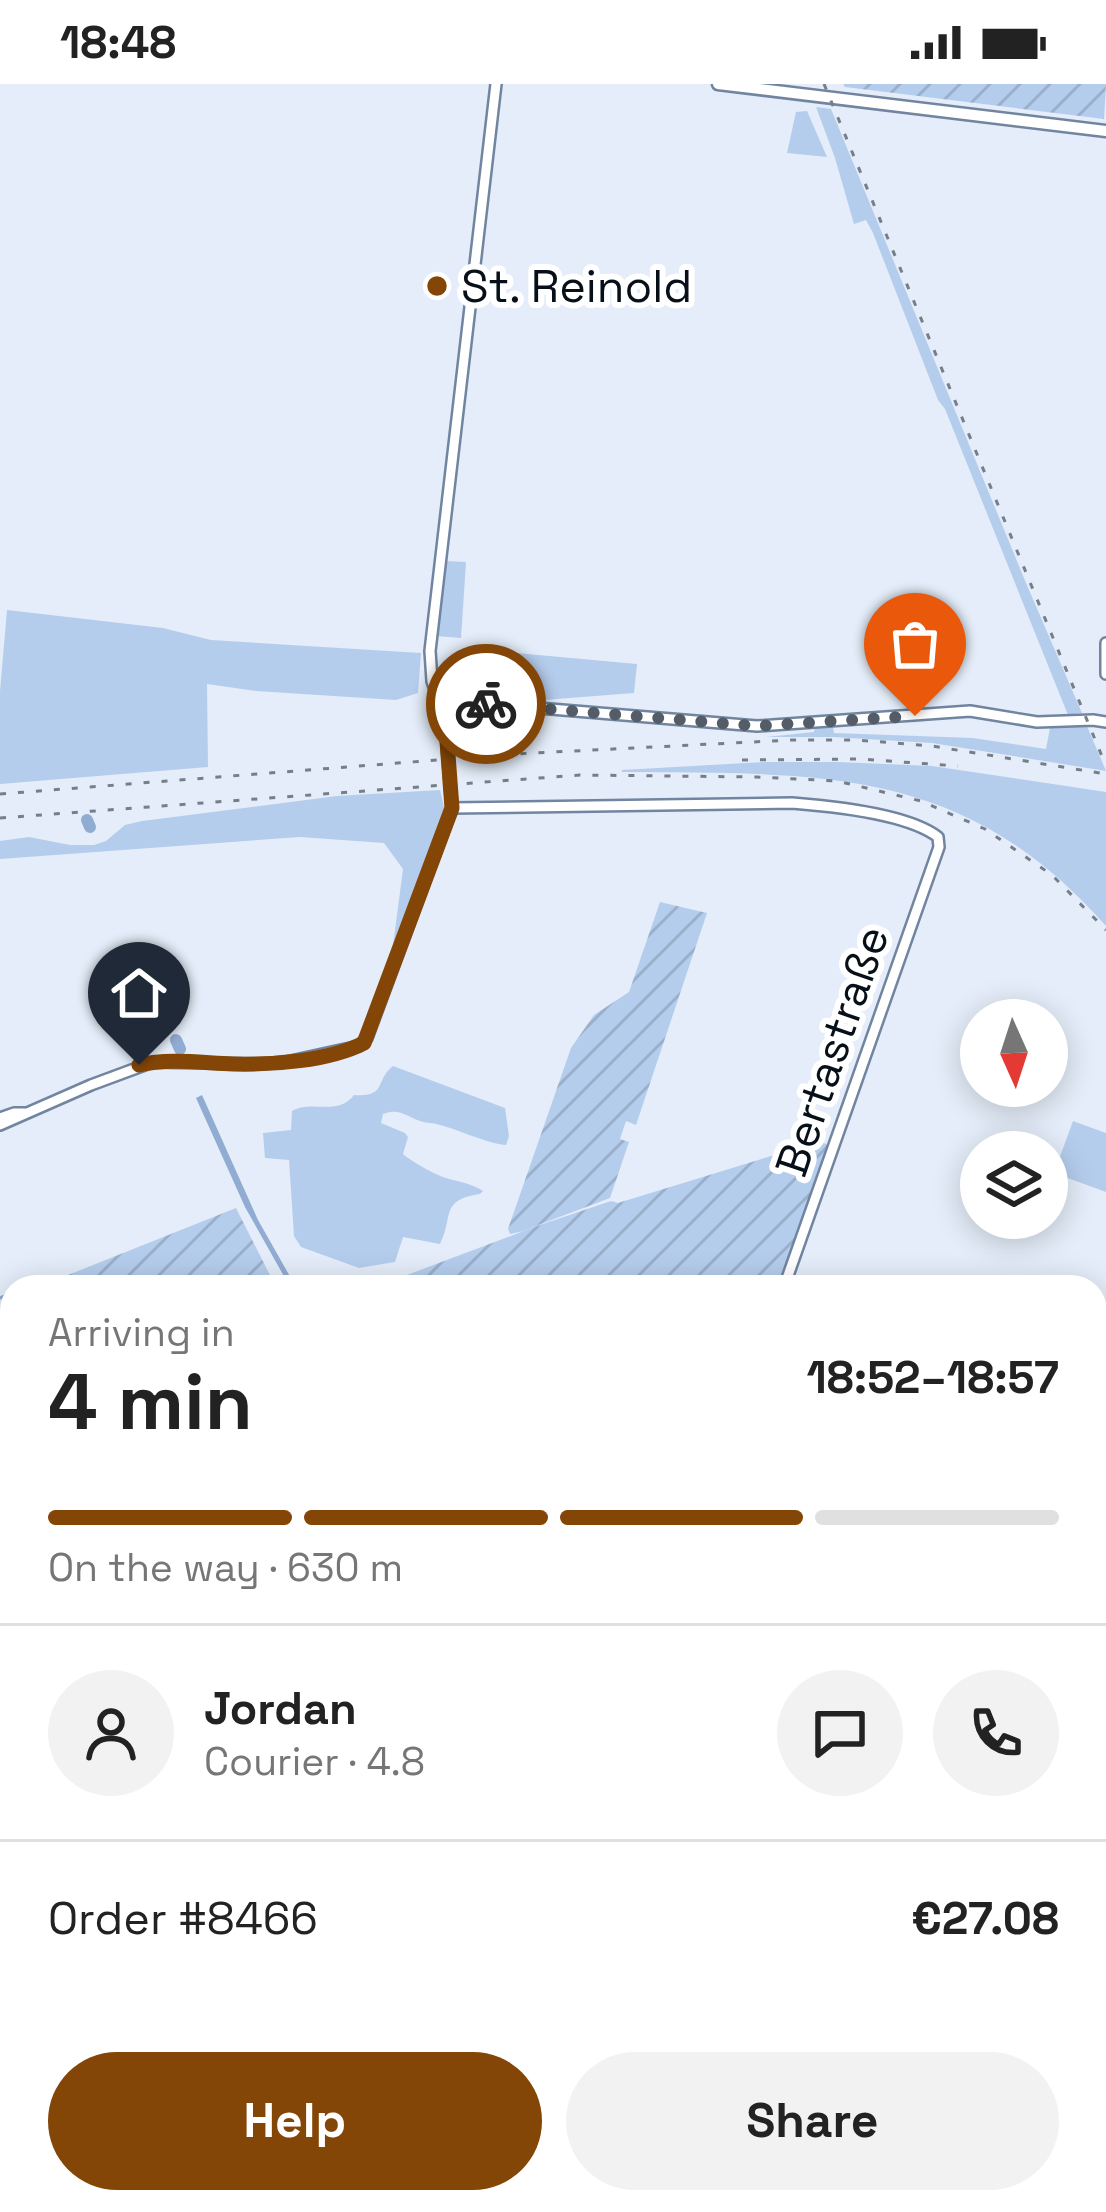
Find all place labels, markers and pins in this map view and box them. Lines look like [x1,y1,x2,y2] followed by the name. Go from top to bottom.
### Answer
[461,258,692,315] place label: St. Reinold
[424,273,450,299] marker: St. Reinold
[864,593,966,716] pin
[88,942,190,1065] pin

